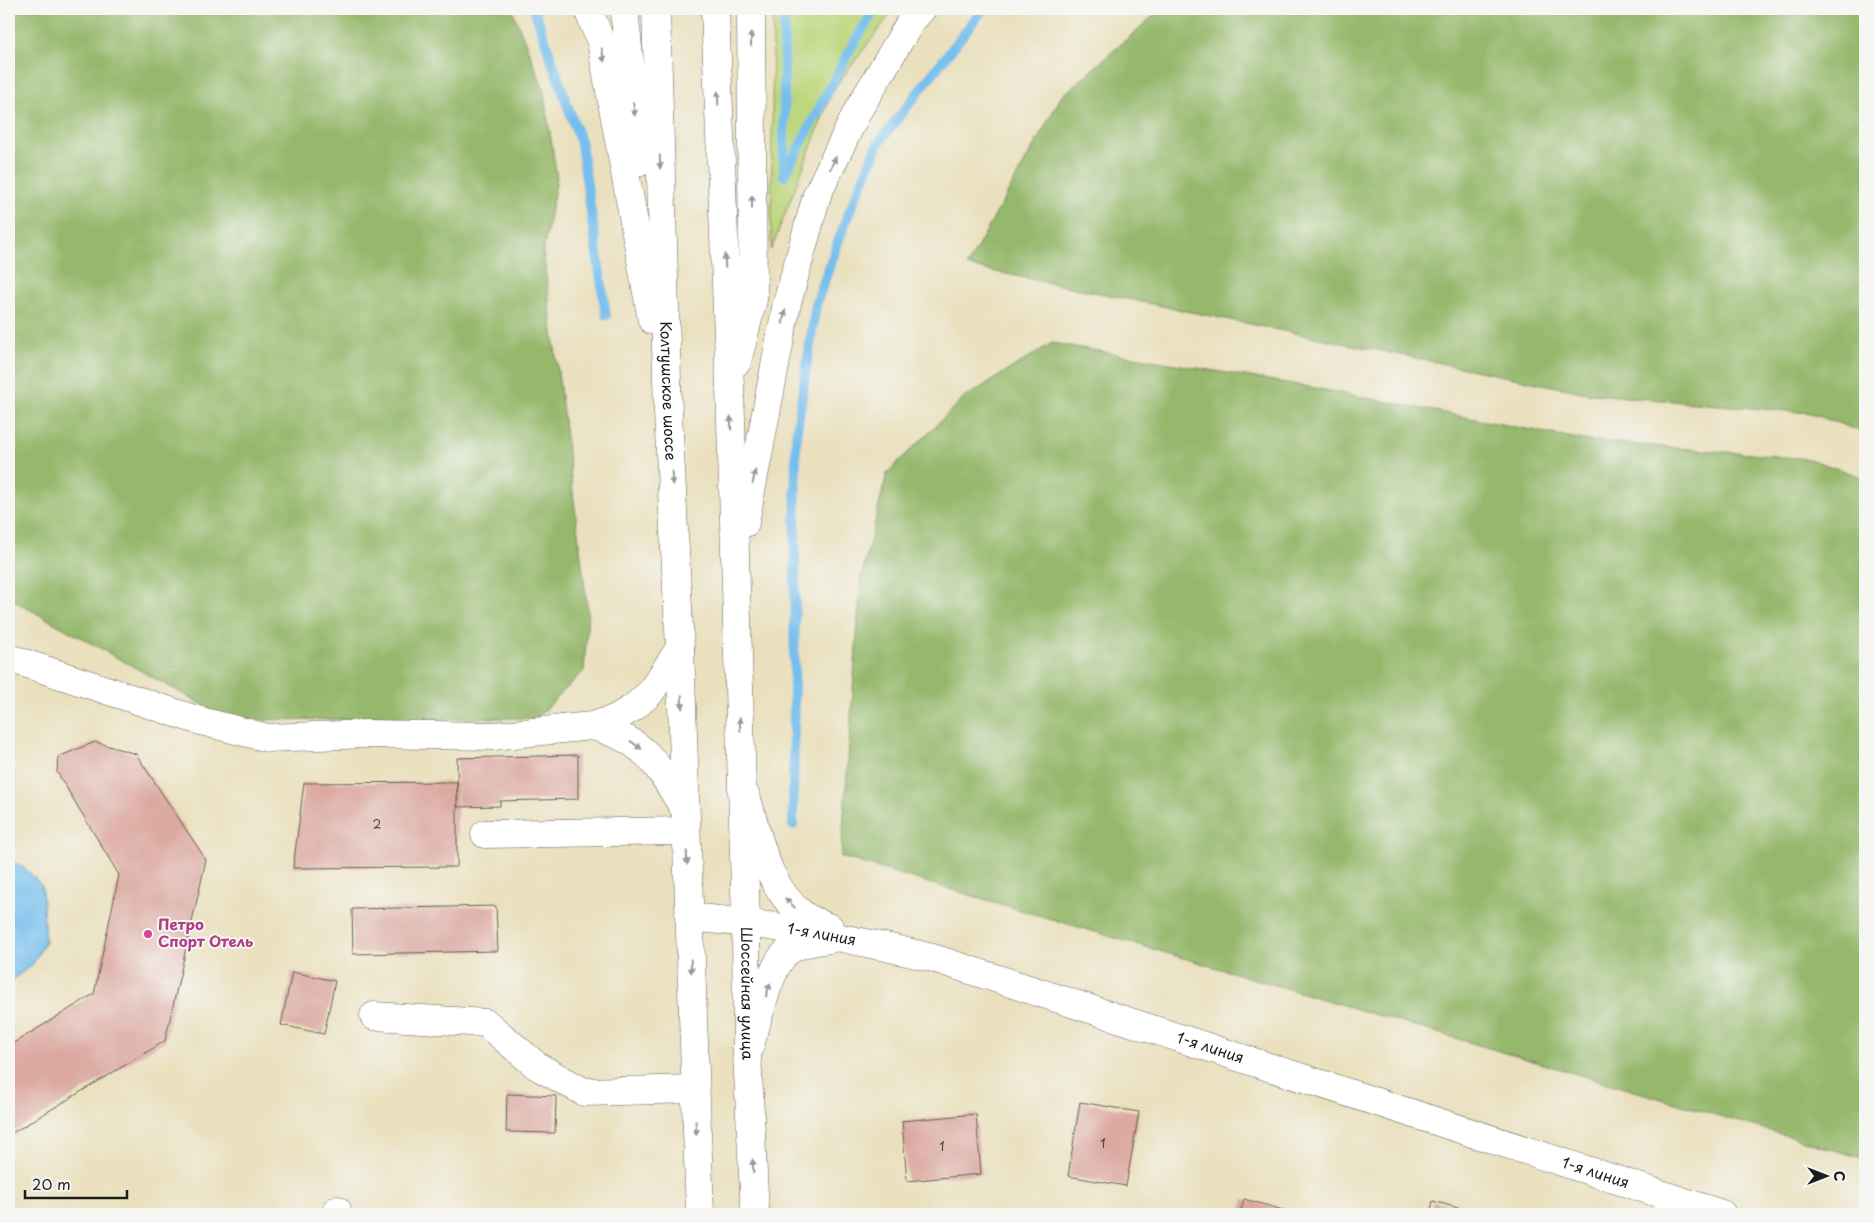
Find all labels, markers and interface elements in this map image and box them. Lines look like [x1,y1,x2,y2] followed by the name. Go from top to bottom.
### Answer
[747,31,755,47] one-way arrow
[600,47,608,63] one-way arrow
[714,90,722,106] one-way arrow
[630,102,638,118] one-way arrow
[657,155,665,171] one-way arrow
[829,156,837,170] one-way arrow
[748,193,756,209] one-way arrow
[720,252,728,268] one-way arrow
[780,310,788,325] one-way arrow
[655,321,683,461] street label: Колтушское шоссе
[727,415,735,431] one-way arrow
[750,469,758,485] one-way arrow
[668,470,676,486] one-way arrow
[678,694,686,710] one-way arrow
[735,715,743,731] one-way arrow
[629,740,643,750] one-way arrow
[373,815,381,833] house number: 2
[683,851,691,867] one-way arrow
[785,897,797,909] one-way arrow
[158,912,253,952] place label: Петро Спорт Отель
[786,916,858,951] street label: 1-я линия
[736,927,760,1061] street label: Шоссейная улица
[142,928,154,940] marker: Петро Спорт Отель
[687,958,695,974] one-way arrow
[765,982,772,997] one-way arrow
[1174,1025,1247,1068] street label: 1-я линия
[692,1121,700,1137] one-way arrow
[1100,1134,1106,1152] house number: 1
[939,1137,945,1155] house number: 1
[1559,1150,1632,1193] street label: 1-я линия
[1802,1150,1852,1200] north arrow
[748,1157,756,1173] one-way arrow
[25,1168,128,1200] scale bar
[1829,1171,1850,1181] text: С
[32,1172,71,1195] text: 20 m

